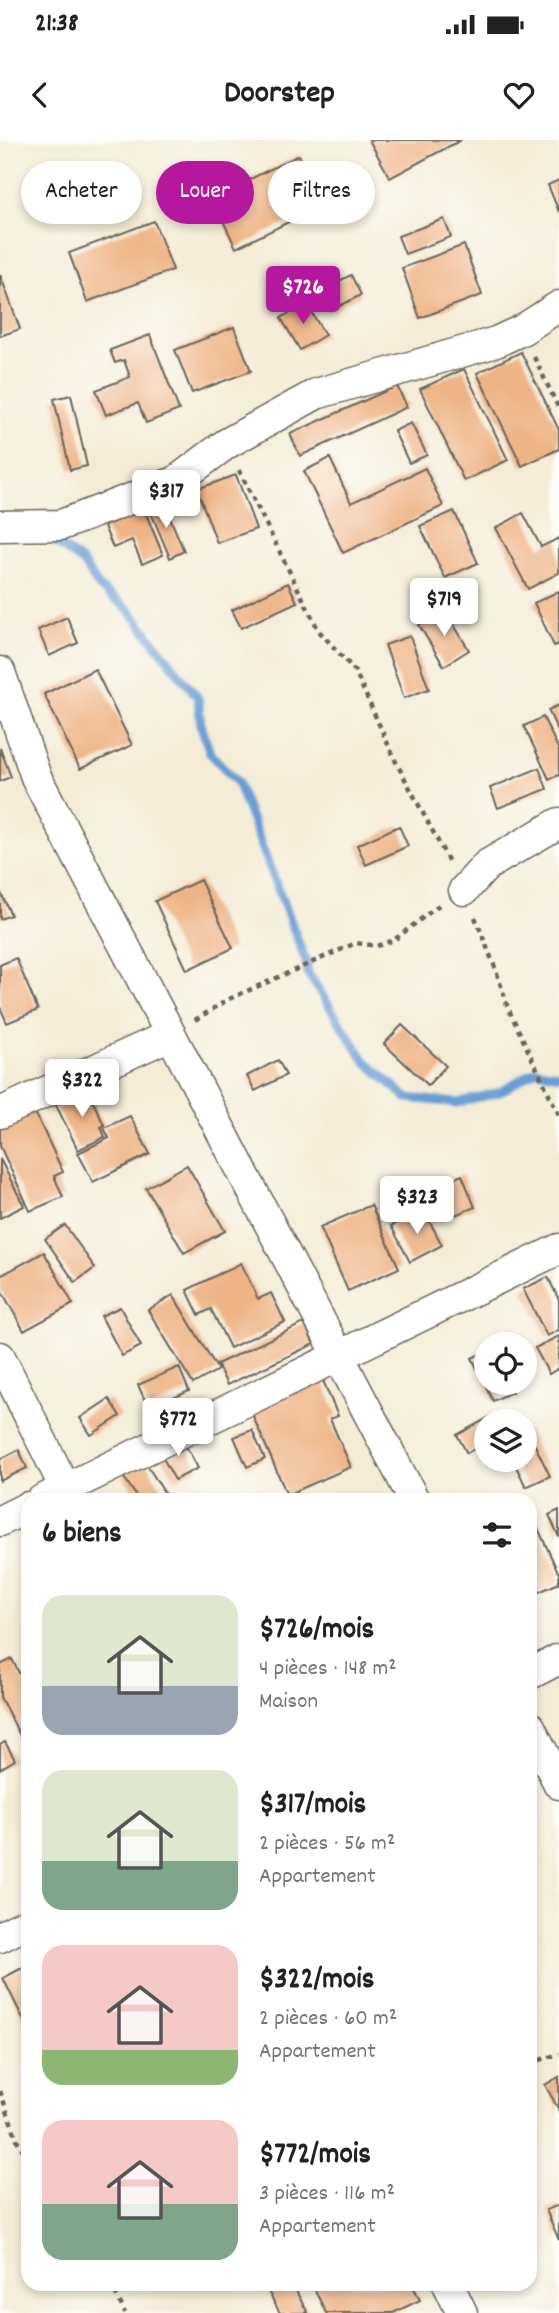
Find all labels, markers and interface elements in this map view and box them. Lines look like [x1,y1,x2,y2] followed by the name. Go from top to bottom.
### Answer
[35,6,78,43] text: 21:38
[224,72,335,118] text: Doorstep
[21,76,59,114] icon: back
[500,76,538,114] icon: heart
[21,161,142,224] chip: Acheter
[156,161,254,224] chip: Louer
[268,161,375,224] chip: Filtres
[262,267,344,326] pin: $726
[282,272,324,305] text: $726
[125,470,207,530] pin: $317
[148,476,184,509] text: $317
[403,578,485,638] pin: $719
[426,584,462,617] text: $719
[41,1060,123,1119] pin: $322
[61,1065,103,1098] text: $322
[376,1176,458,1236] pin: $323
[396,1182,438,1215] text: $323
[474,1332,537,1472] map controls
[474,1332,537,1395] button: locate
[137,1398,219,1458] pin: $772
[158,1404,198,1437] text: $772
[474,1409,537,1472] button: layers
[42,1514,122,1557] text: 6 biens
[478,1516,516,1554] icon: filters
[259,1610,374,1653] text: $726/mois
[98,1623,182,1707] icon: home
[259,1653,397,1686] text: 4 pièces · 148 m²
[259,1686,318,1719] text: Maison
[259,1785,366,1828] text: $317/mois
[98,1798,182,1882] icon: home
[259,1828,395,1861] text: 2 pièces · 56 m²
[259,1861,376,1894] text: Appartement
[259,1960,374,2003] text: $322/mois
[98,1973,182,2057] icon: home
[259,2003,397,2036] text: 2 pièces · 60 m²
[259,2036,376,2069] text: Appartement
[259,2135,371,2178] text: $772/mois
[98,2148,182,2232] icon: home
[259,2178,395,2211] text: 3 pièces · 116 m²
[259,2211,376,2244] text: Appartement

